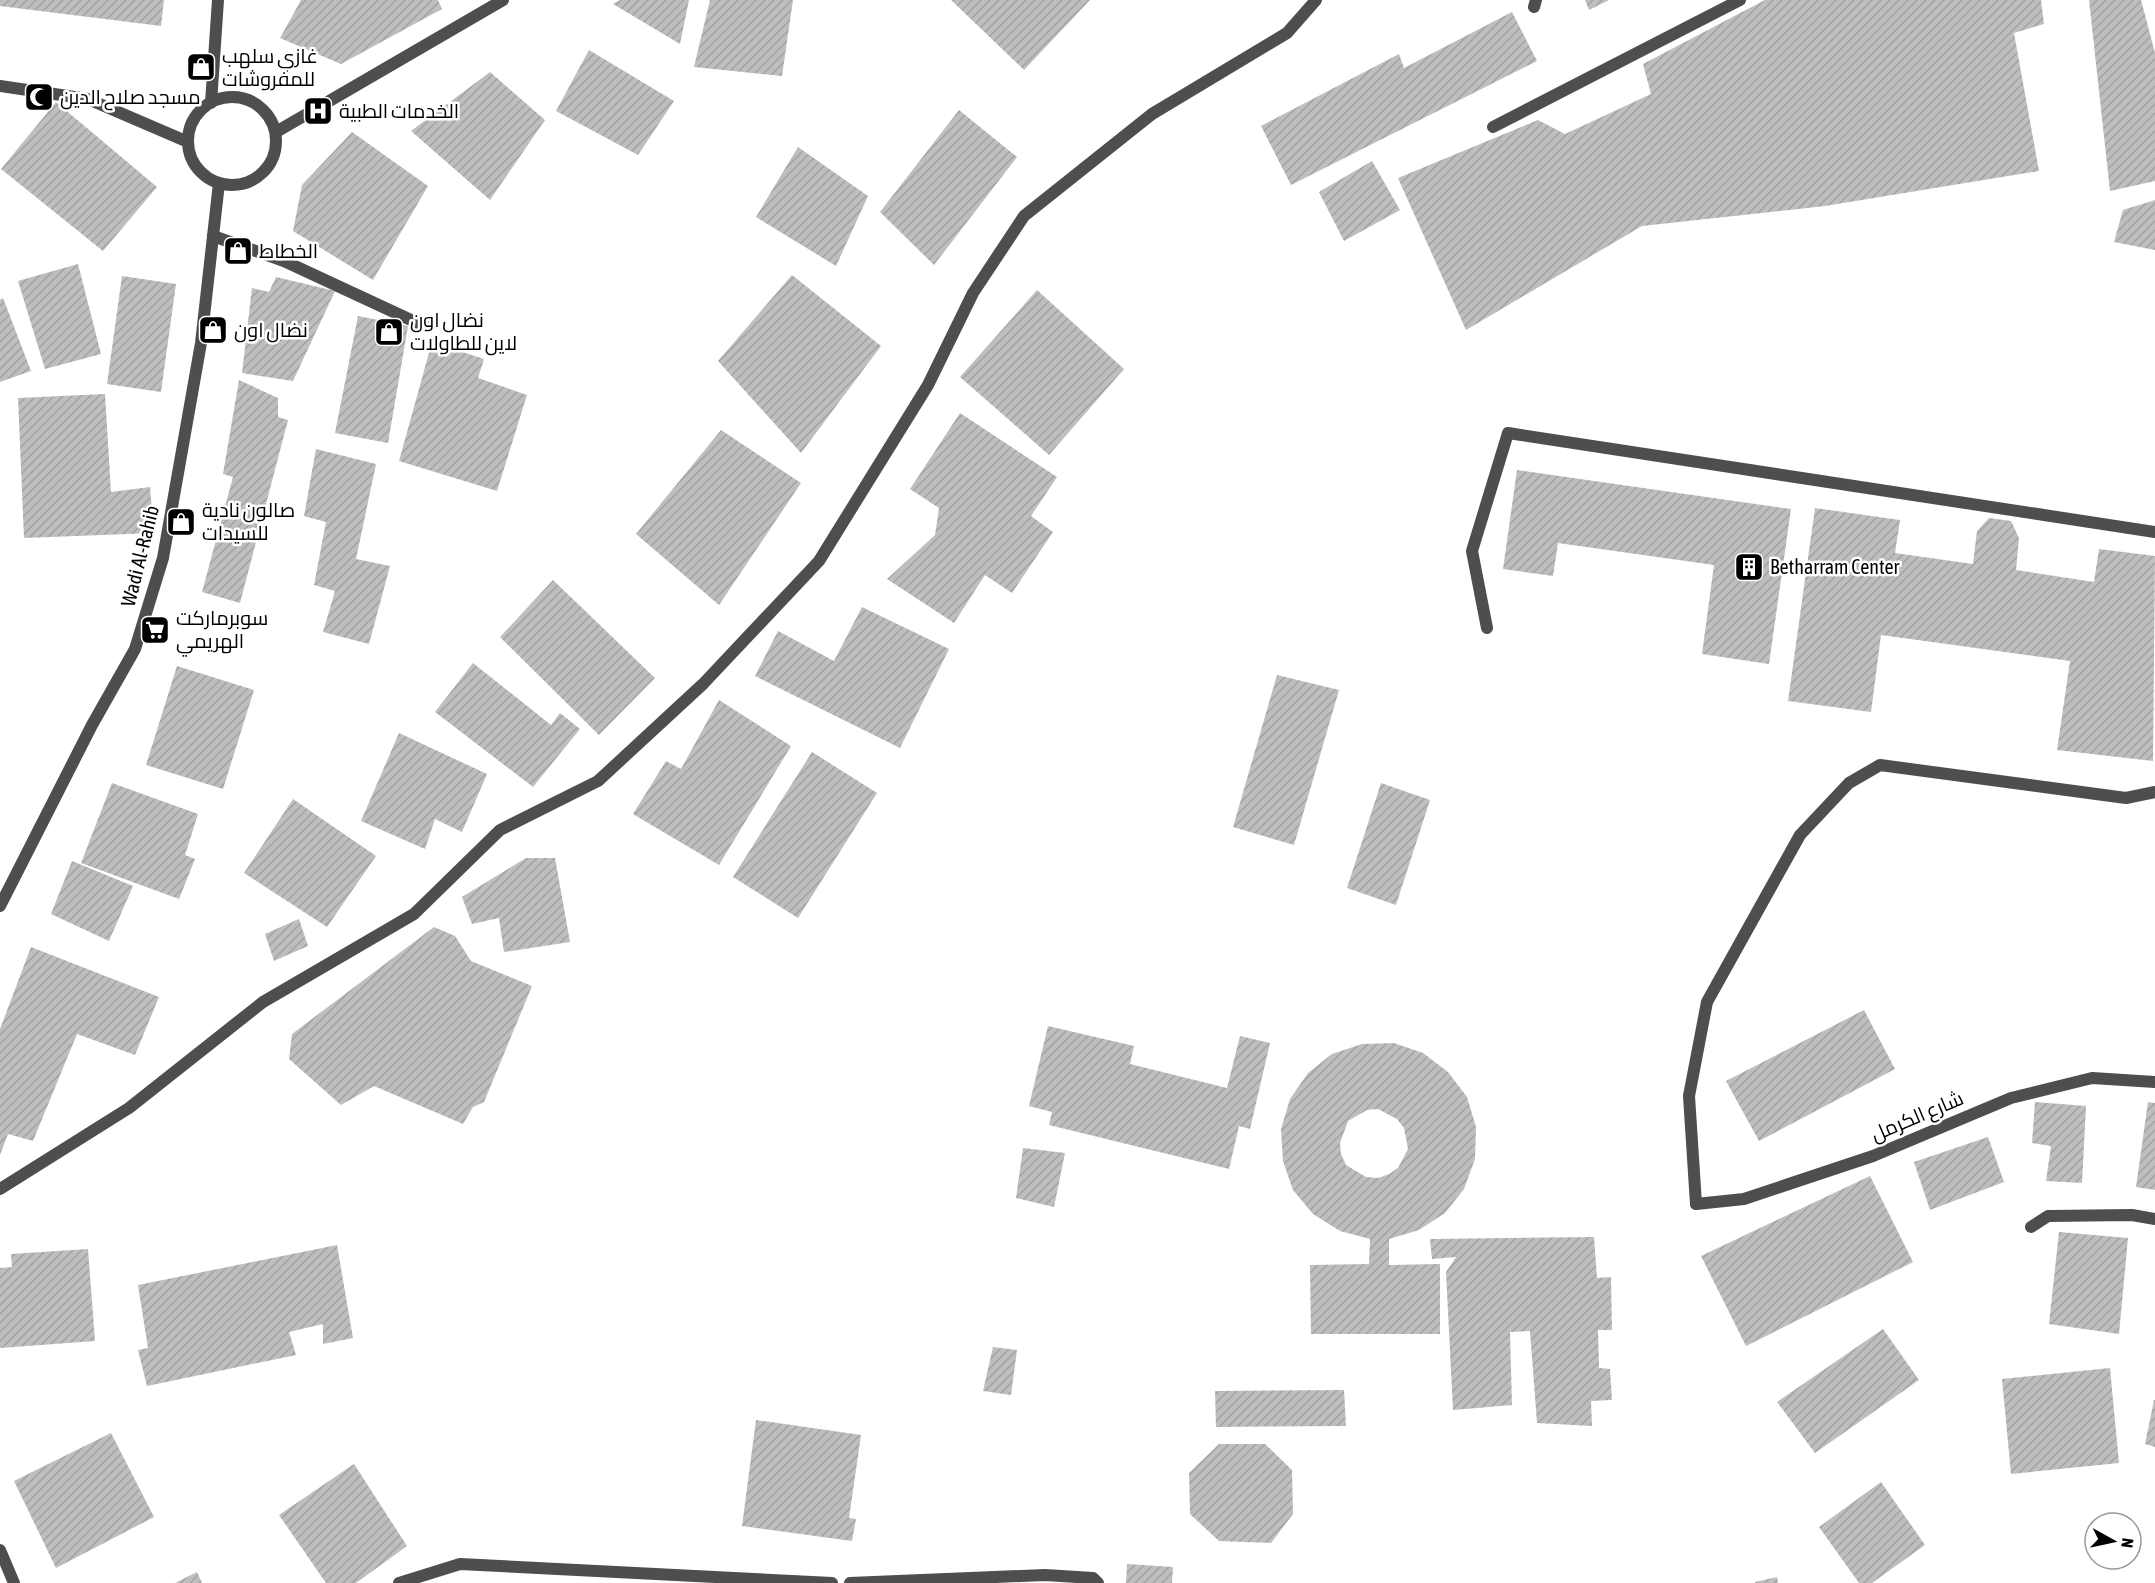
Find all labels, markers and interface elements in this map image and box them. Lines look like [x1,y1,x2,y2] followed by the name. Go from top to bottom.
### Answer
[222,44,318,91] place label: غازي سلهب للمفروشات
[185,51,217,83] shop icon: غازي سلهب للمفروشات
[23,81,55,113] mosque icon: مسجد صلاح الدين
[60,85,201,111] place label: مسجد صلاح الدين
[302,95,334,127] hospital icon: الخدمات الطبية
[339,99,459,122] place label: الخدمات الطبية
[222,235,254,267] shop icon: الخطاط
[259,239,318,262] place label: الخطاط
[410,308,517,356] place label: نضال اون لاين للطاولات
[197,314,229,346] shop icon: نضال اون
[373,316,405,348] shop icon: نضال اون لاين للطاولات
[234,318,308,343] place label: نضال اون
[202,498,295,544] place label: صالون نادية للسيدات
[116,503,163,609] street label: Wadi Al-Rahib
[165,506,197,538] shop icon: صالون نادية للسيدات
[1733,551,1765,583] building icon: Betharram Center
[1770,555,1901,578] place label: Betharram Center
[176,606,268,657] place label: سوبرماركت الهريمي
[139,614,171,646] supermarket icon: سوبرماركت الهريمي
[1867,1086,1968,1148] street label: شارع الكرمل
[2083,1511,2143,1571] north arrow
[2118,1537,2137,1549] text: N

